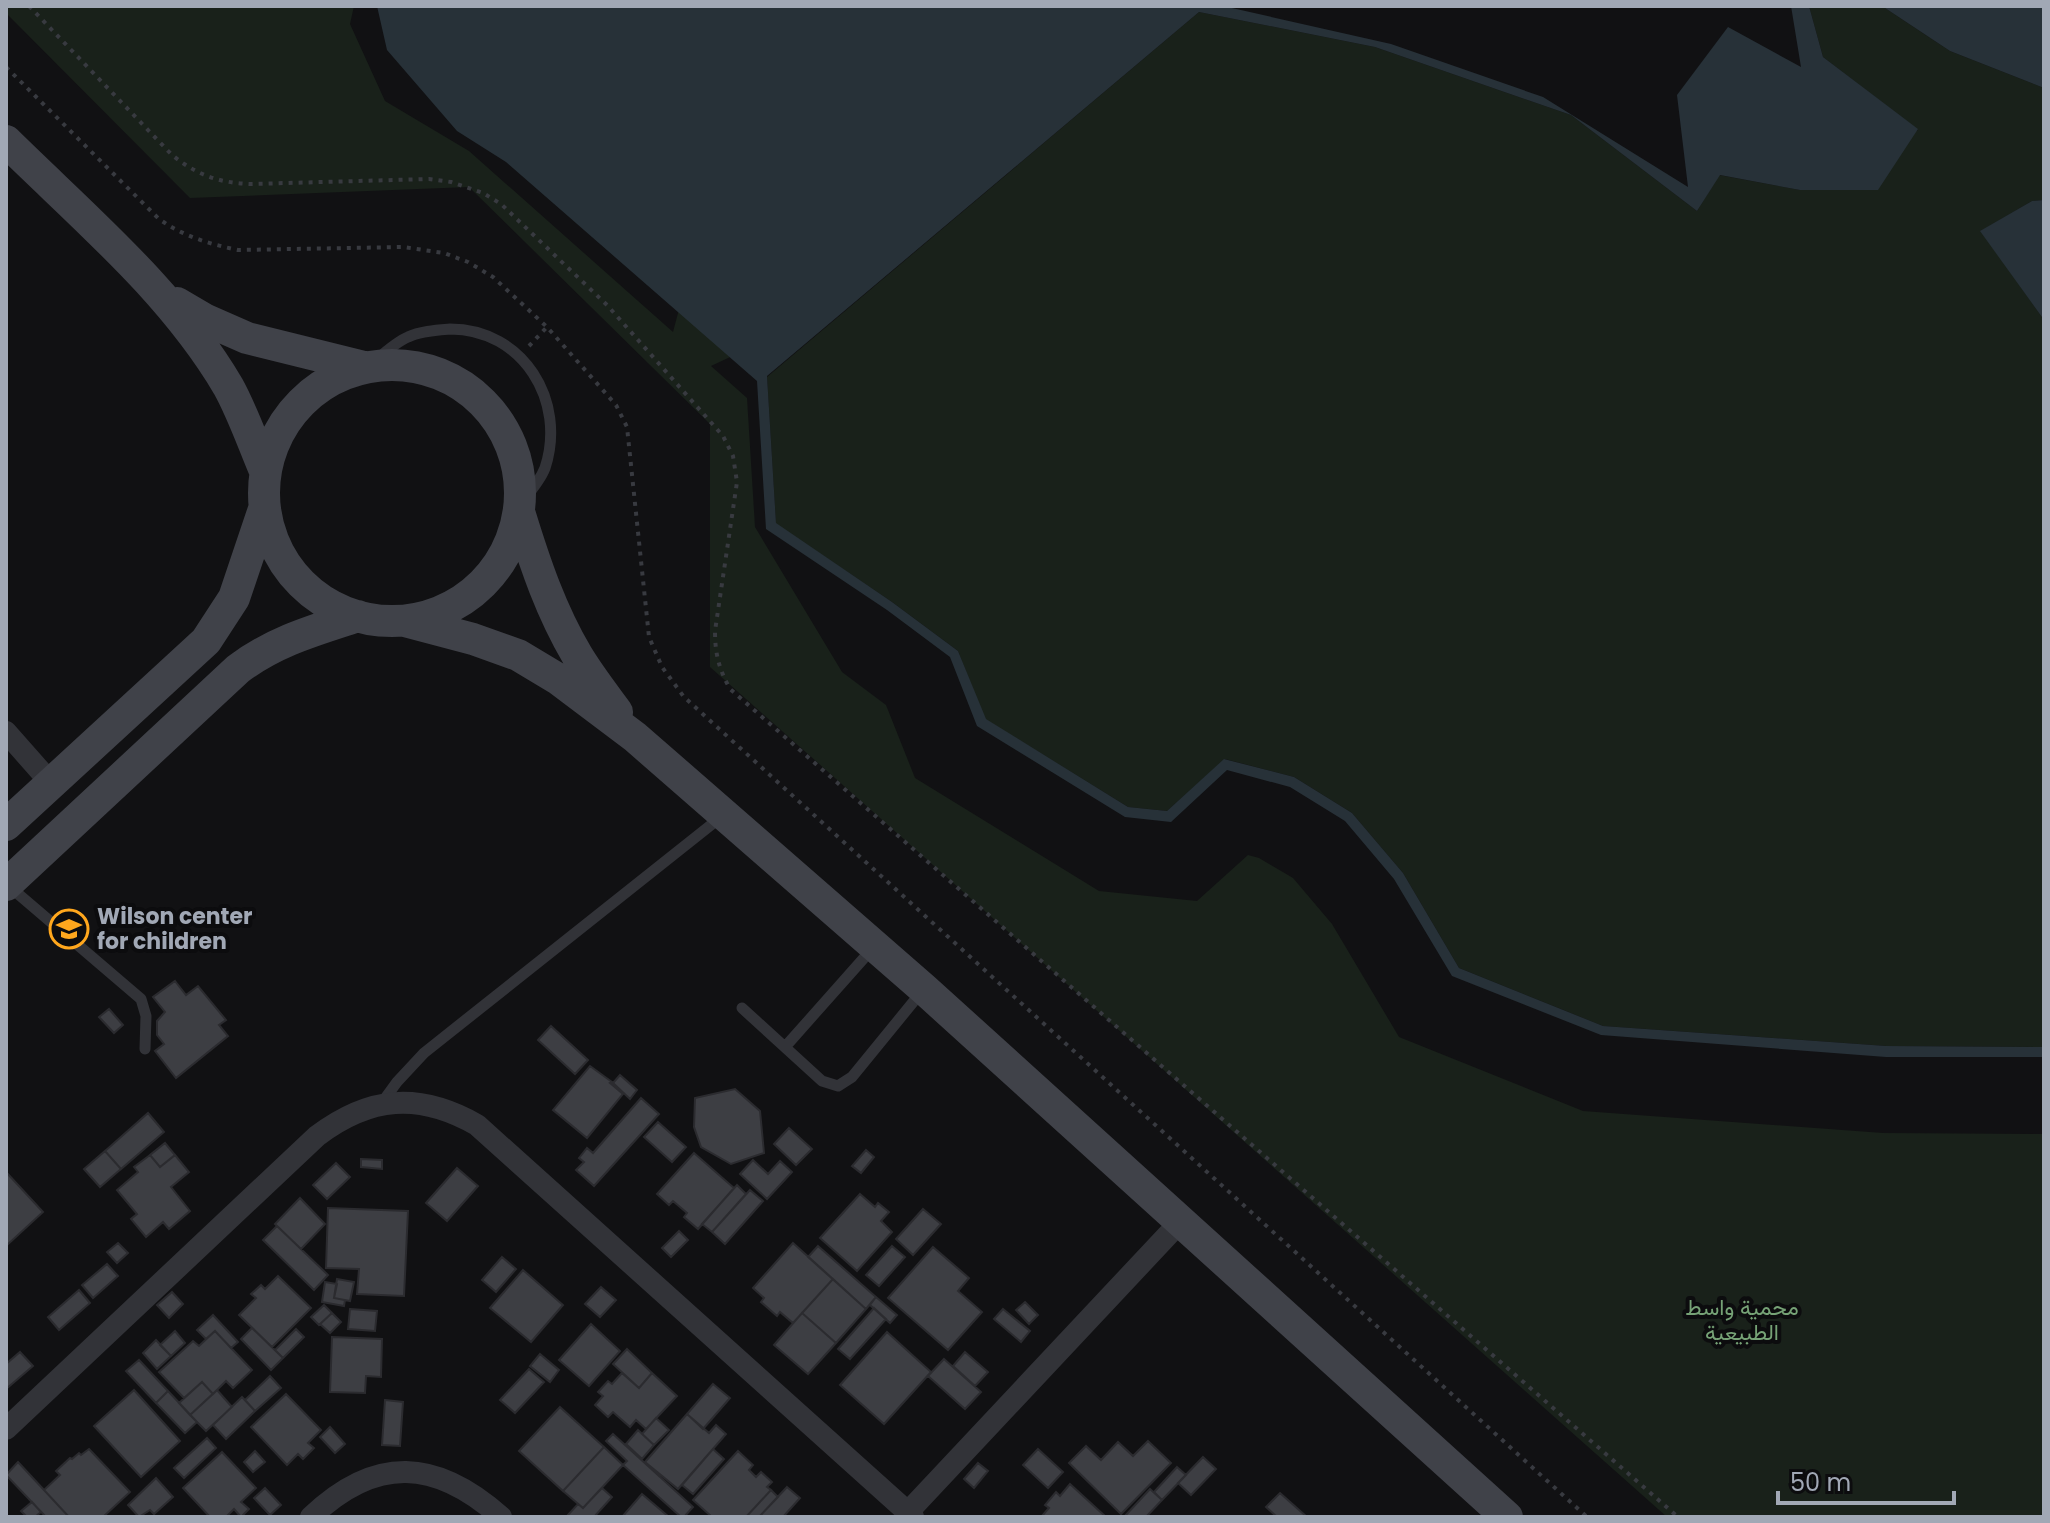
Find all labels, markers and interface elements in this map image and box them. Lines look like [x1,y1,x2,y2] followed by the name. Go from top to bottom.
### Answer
[97,901,253,957] place label: Wilson center for children
[48,908,90,950] school or university icon: Wilson center for children
[1685,1292,1799,1348] park label: محمية واسط الطبيعية
[1778,1455,1954,1505] scale bar
[1790,1466,1851,1499] text: 50 m

